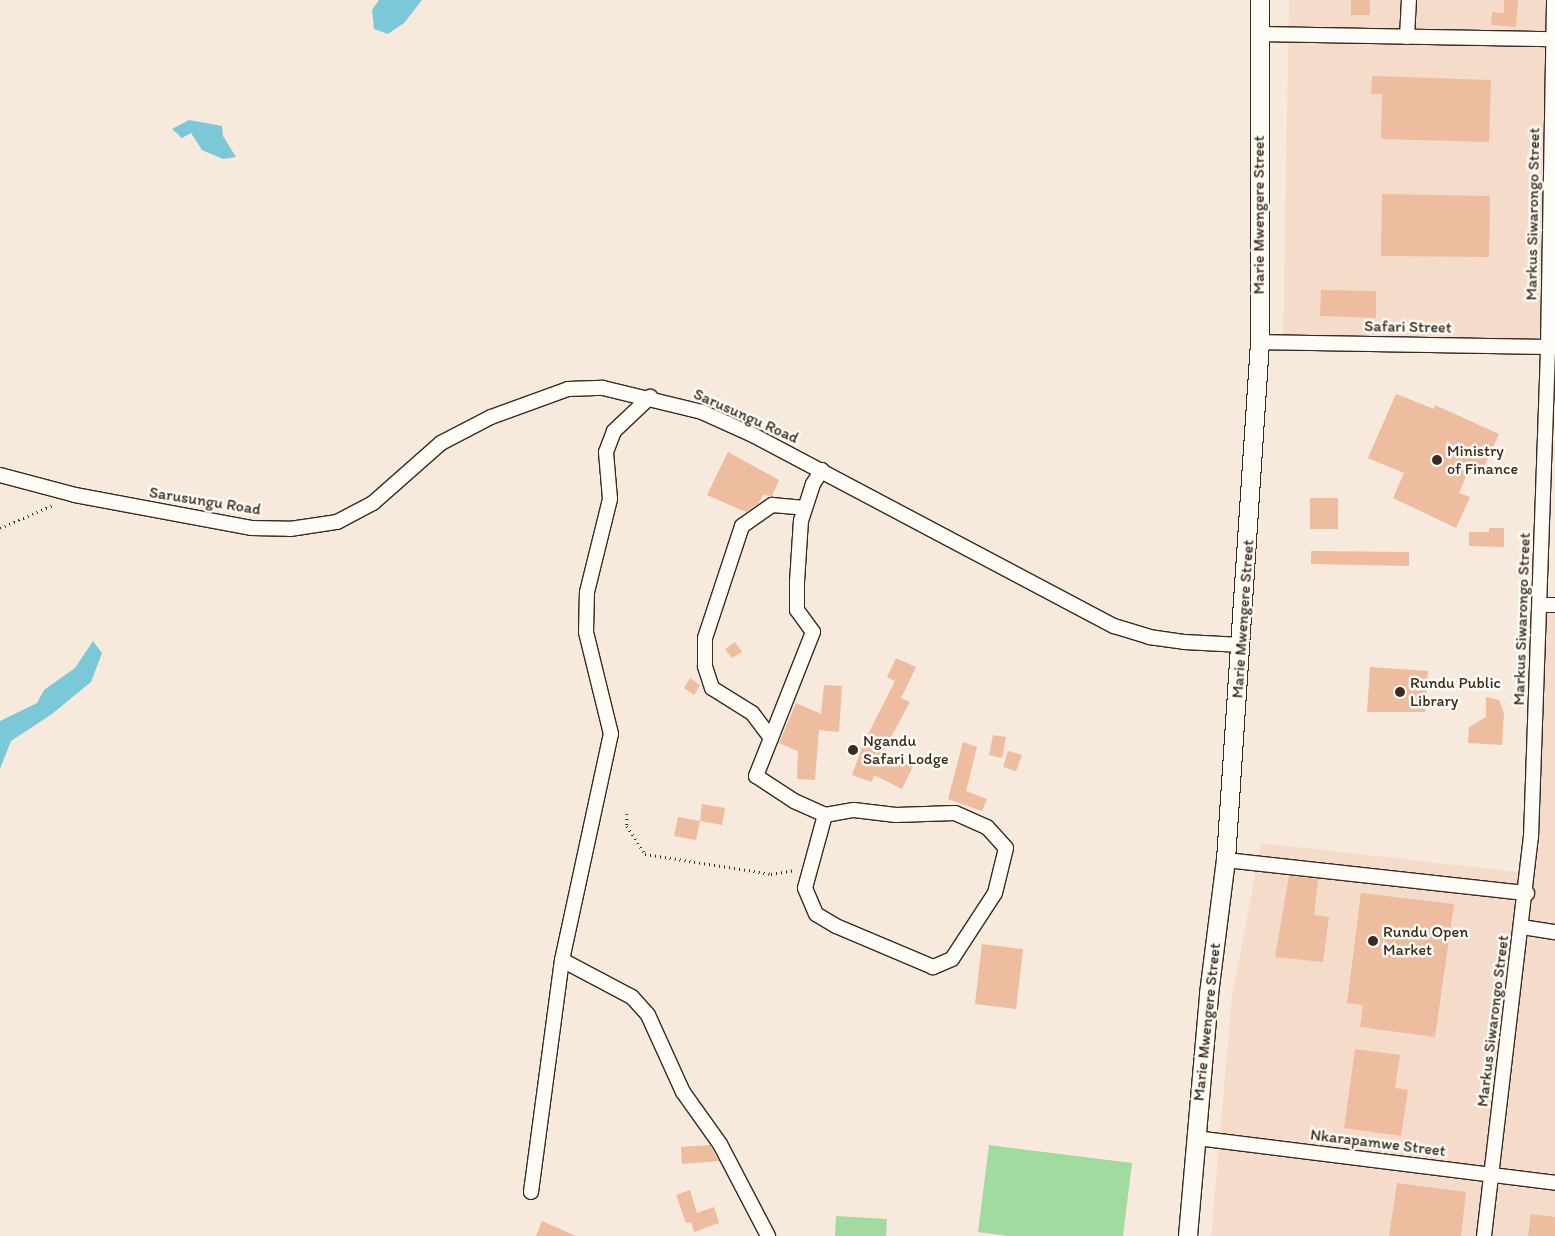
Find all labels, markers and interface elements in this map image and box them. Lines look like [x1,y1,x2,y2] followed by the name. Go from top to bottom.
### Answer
[1522,128,1544,300] street label: Markus Siwarongo Street
[1249,136,1269,294] street label: Marie Mwengere Street
[1364,317,1452,337] street label: Safari Street
[691,384,801,448] street label: Sarusungu Road
[1447,441,1518,479] place label: Ministry of Finance
[1431,454,1443,466] marker: Ministry of Finance
[148,483,262,519] street label: Sarusungu Road
[1509,533,1535,705] street label: Markus Siwarongo Street
[1228,539,1258,699] street label: Marie Mwengere Street
[1410,673,1501,711] place label: Rundu Public Library
[1394,686,1406,698] marker: Rundu Public Library
[863,731,949,769] place label: Ngandu Safari Lodge
[847,744,859,756] marker: Ngandu Safari Lodge
[1383,922,1468,960] place label: Rundu Open Market
[1473,934,1513,1108] street label: Markus Siwarongo Street
[1367,935,1379,947] marker: Rundu Open Market
[1189,942,1225,1102] street label: Marie Mwengere Street
[1309,1125,1447,1161] street label: Nkarapamwe Street

